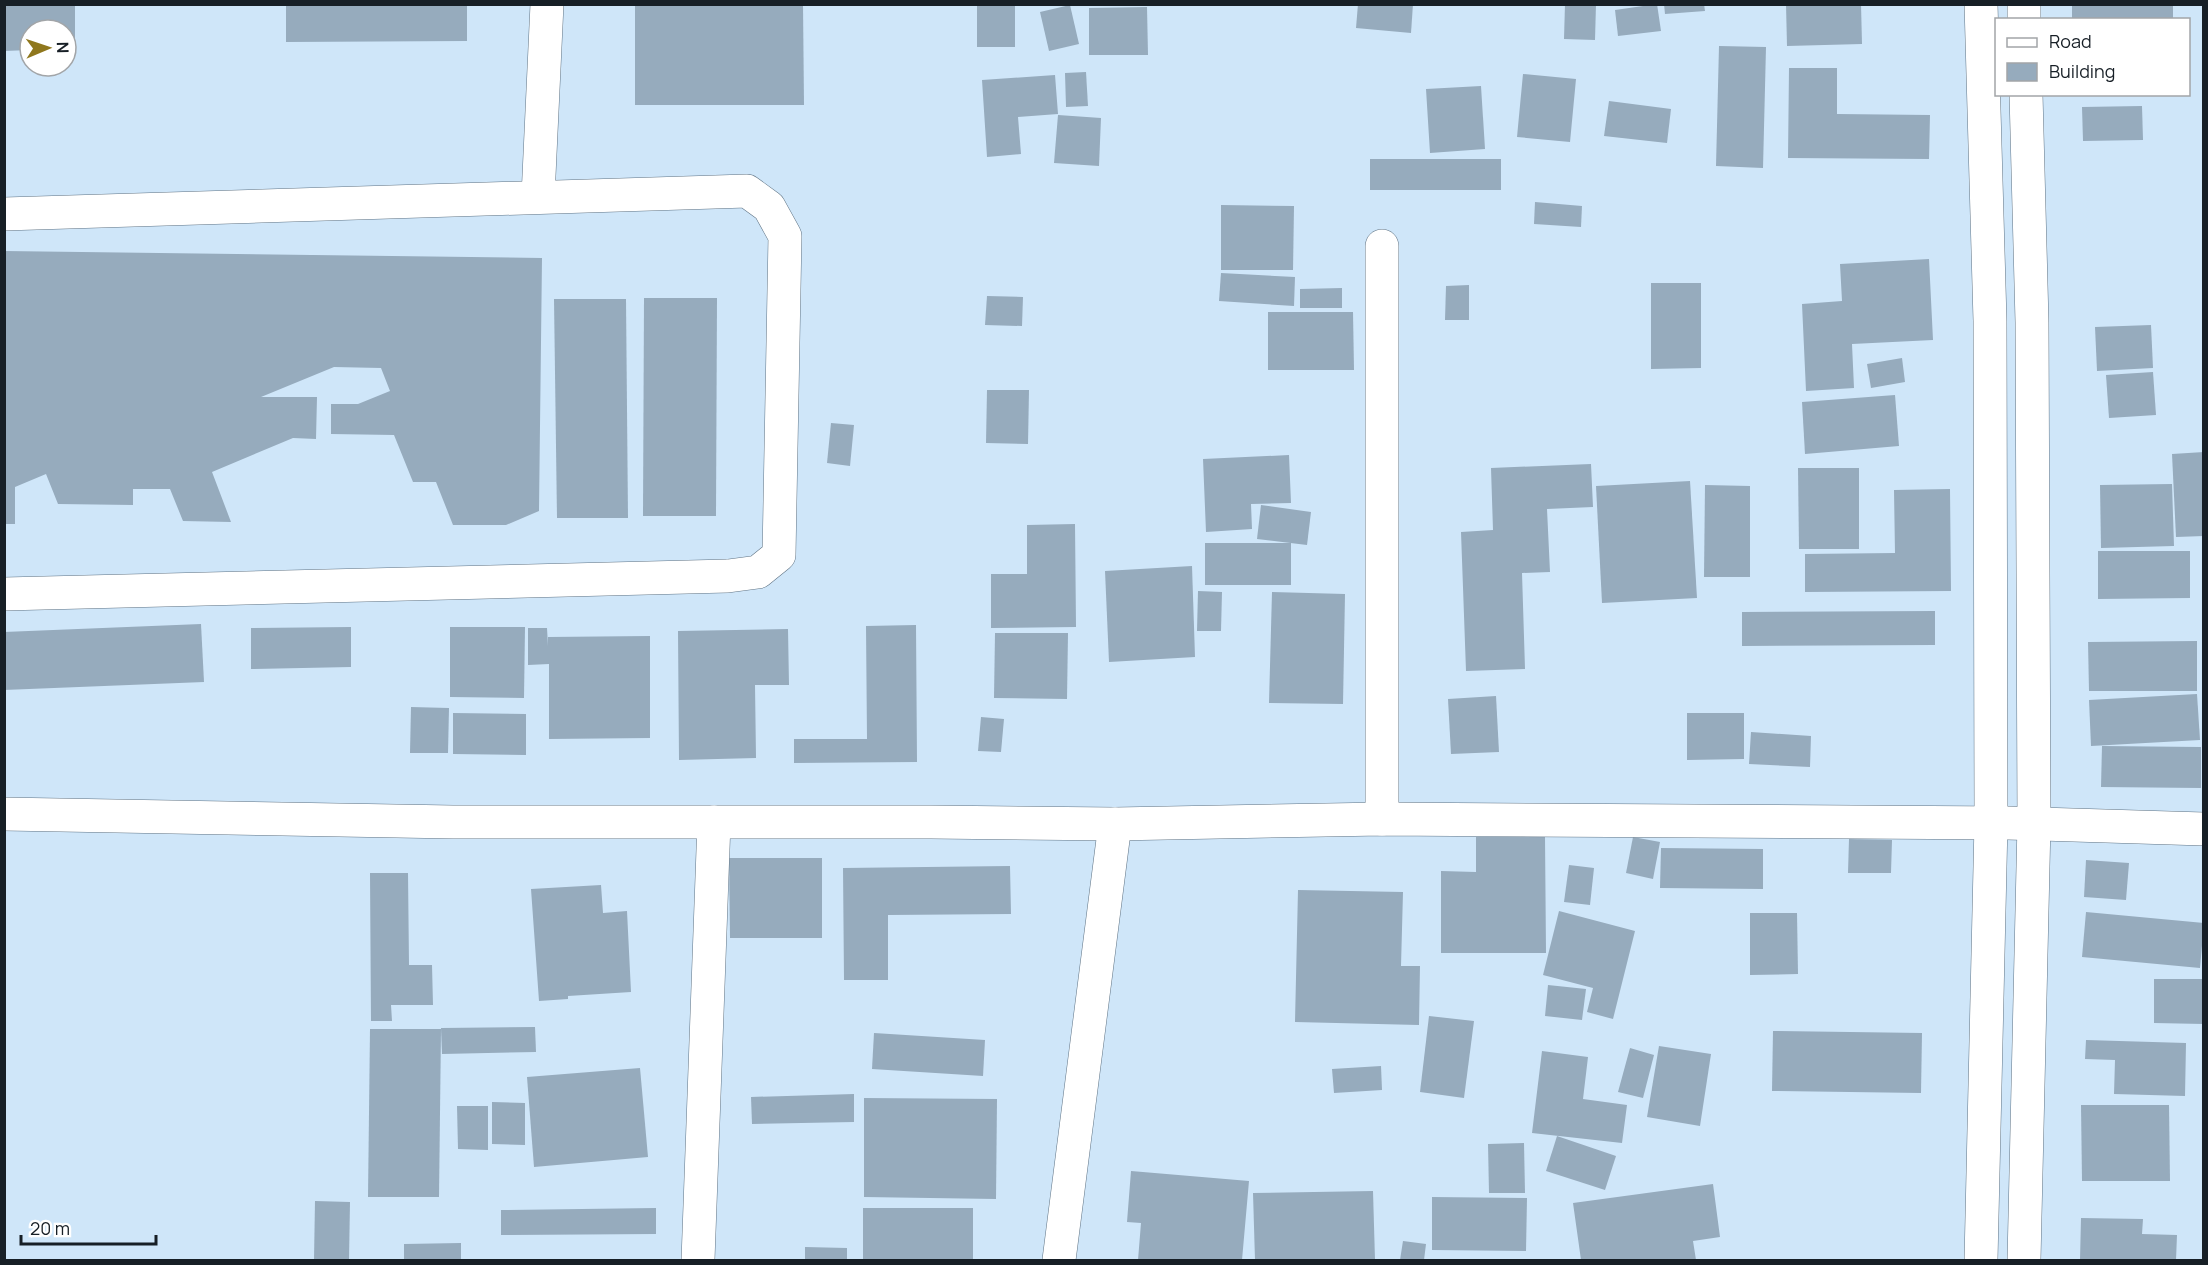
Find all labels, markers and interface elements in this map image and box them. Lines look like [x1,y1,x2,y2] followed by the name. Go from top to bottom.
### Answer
[18,18,78,78] north arrow
[1995,18,2190,96] legend
[2049,29,2092,53] text: Road
[52,41,74,54] text: N
[2049,59,2115,83] text: Building
[21,1208,156,1246] scale bar
[30,1216,70,1240] text: 20 m

